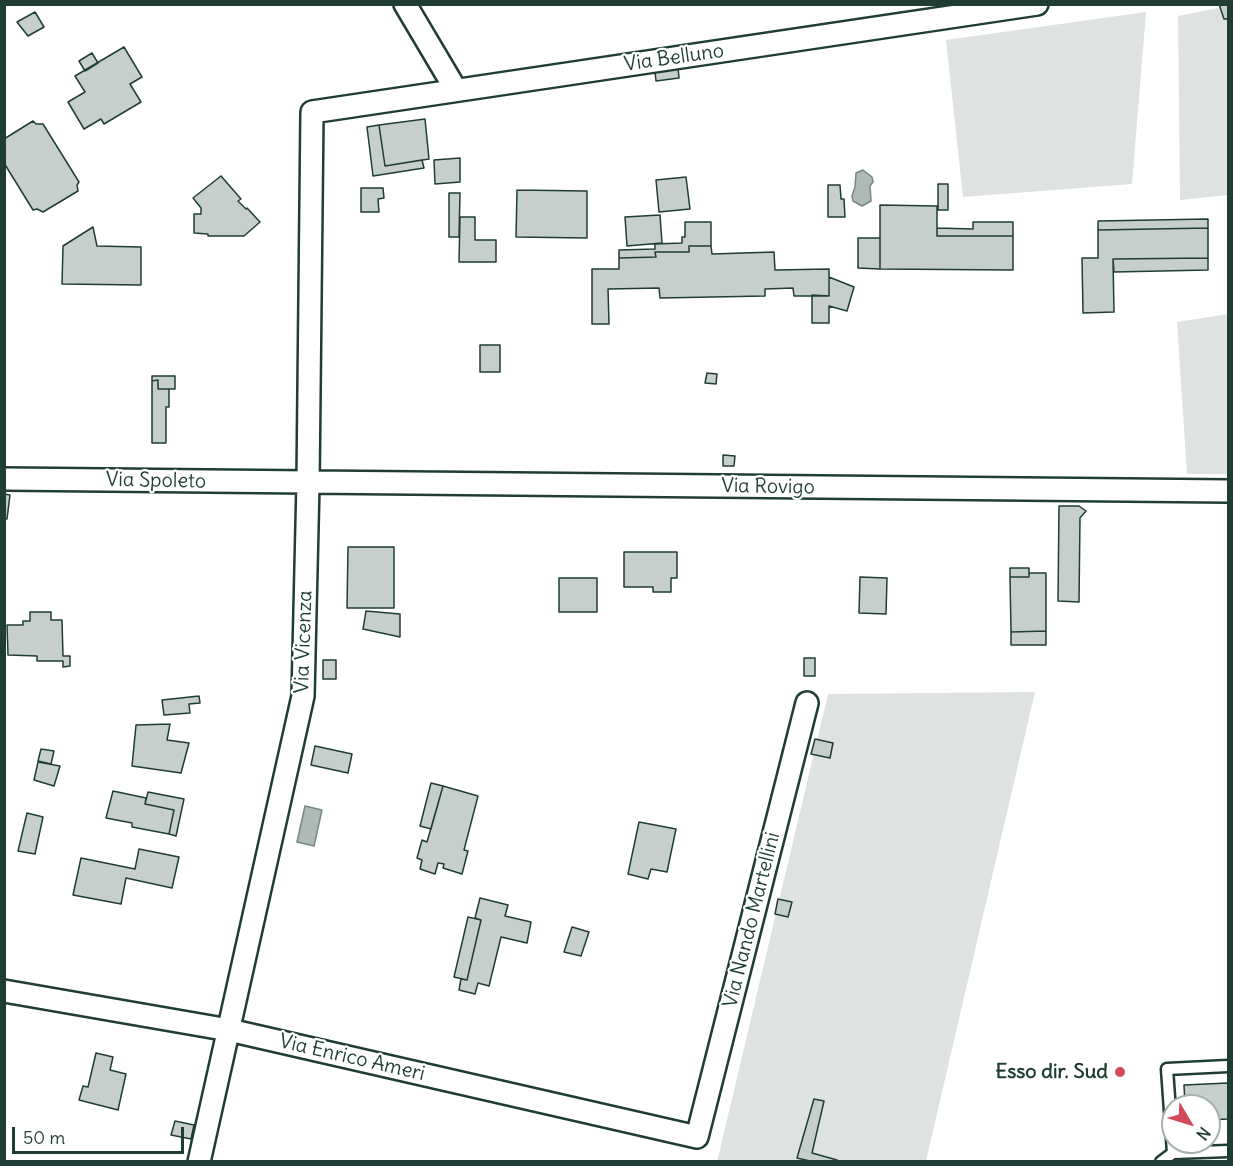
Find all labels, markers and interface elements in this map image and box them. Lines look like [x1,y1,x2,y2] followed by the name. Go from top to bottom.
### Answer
[623,39,725,77] street label: Via Belluno
[106,468,206,494] street label: Via Spoleto
[721,474,815,500] street label: Via Rovigo
[290,590,318,694] street label: Via Vicenza
[719,830,785,1010] street label: Via Nando Martellini
[277,1030,427,1086] street label: Via Enrico Ameri
[995,1060,1108,1084] place label: Esso dir. Sud
[1113,1065,1127,1079] marker: Esso dir. Sud
[1161,1094,1221,1154] north arrow
[15,1115,188,1153] scale bar
[1192,1123,1215,1144] text: N
[23,1126,65,1149] text: 50 m

